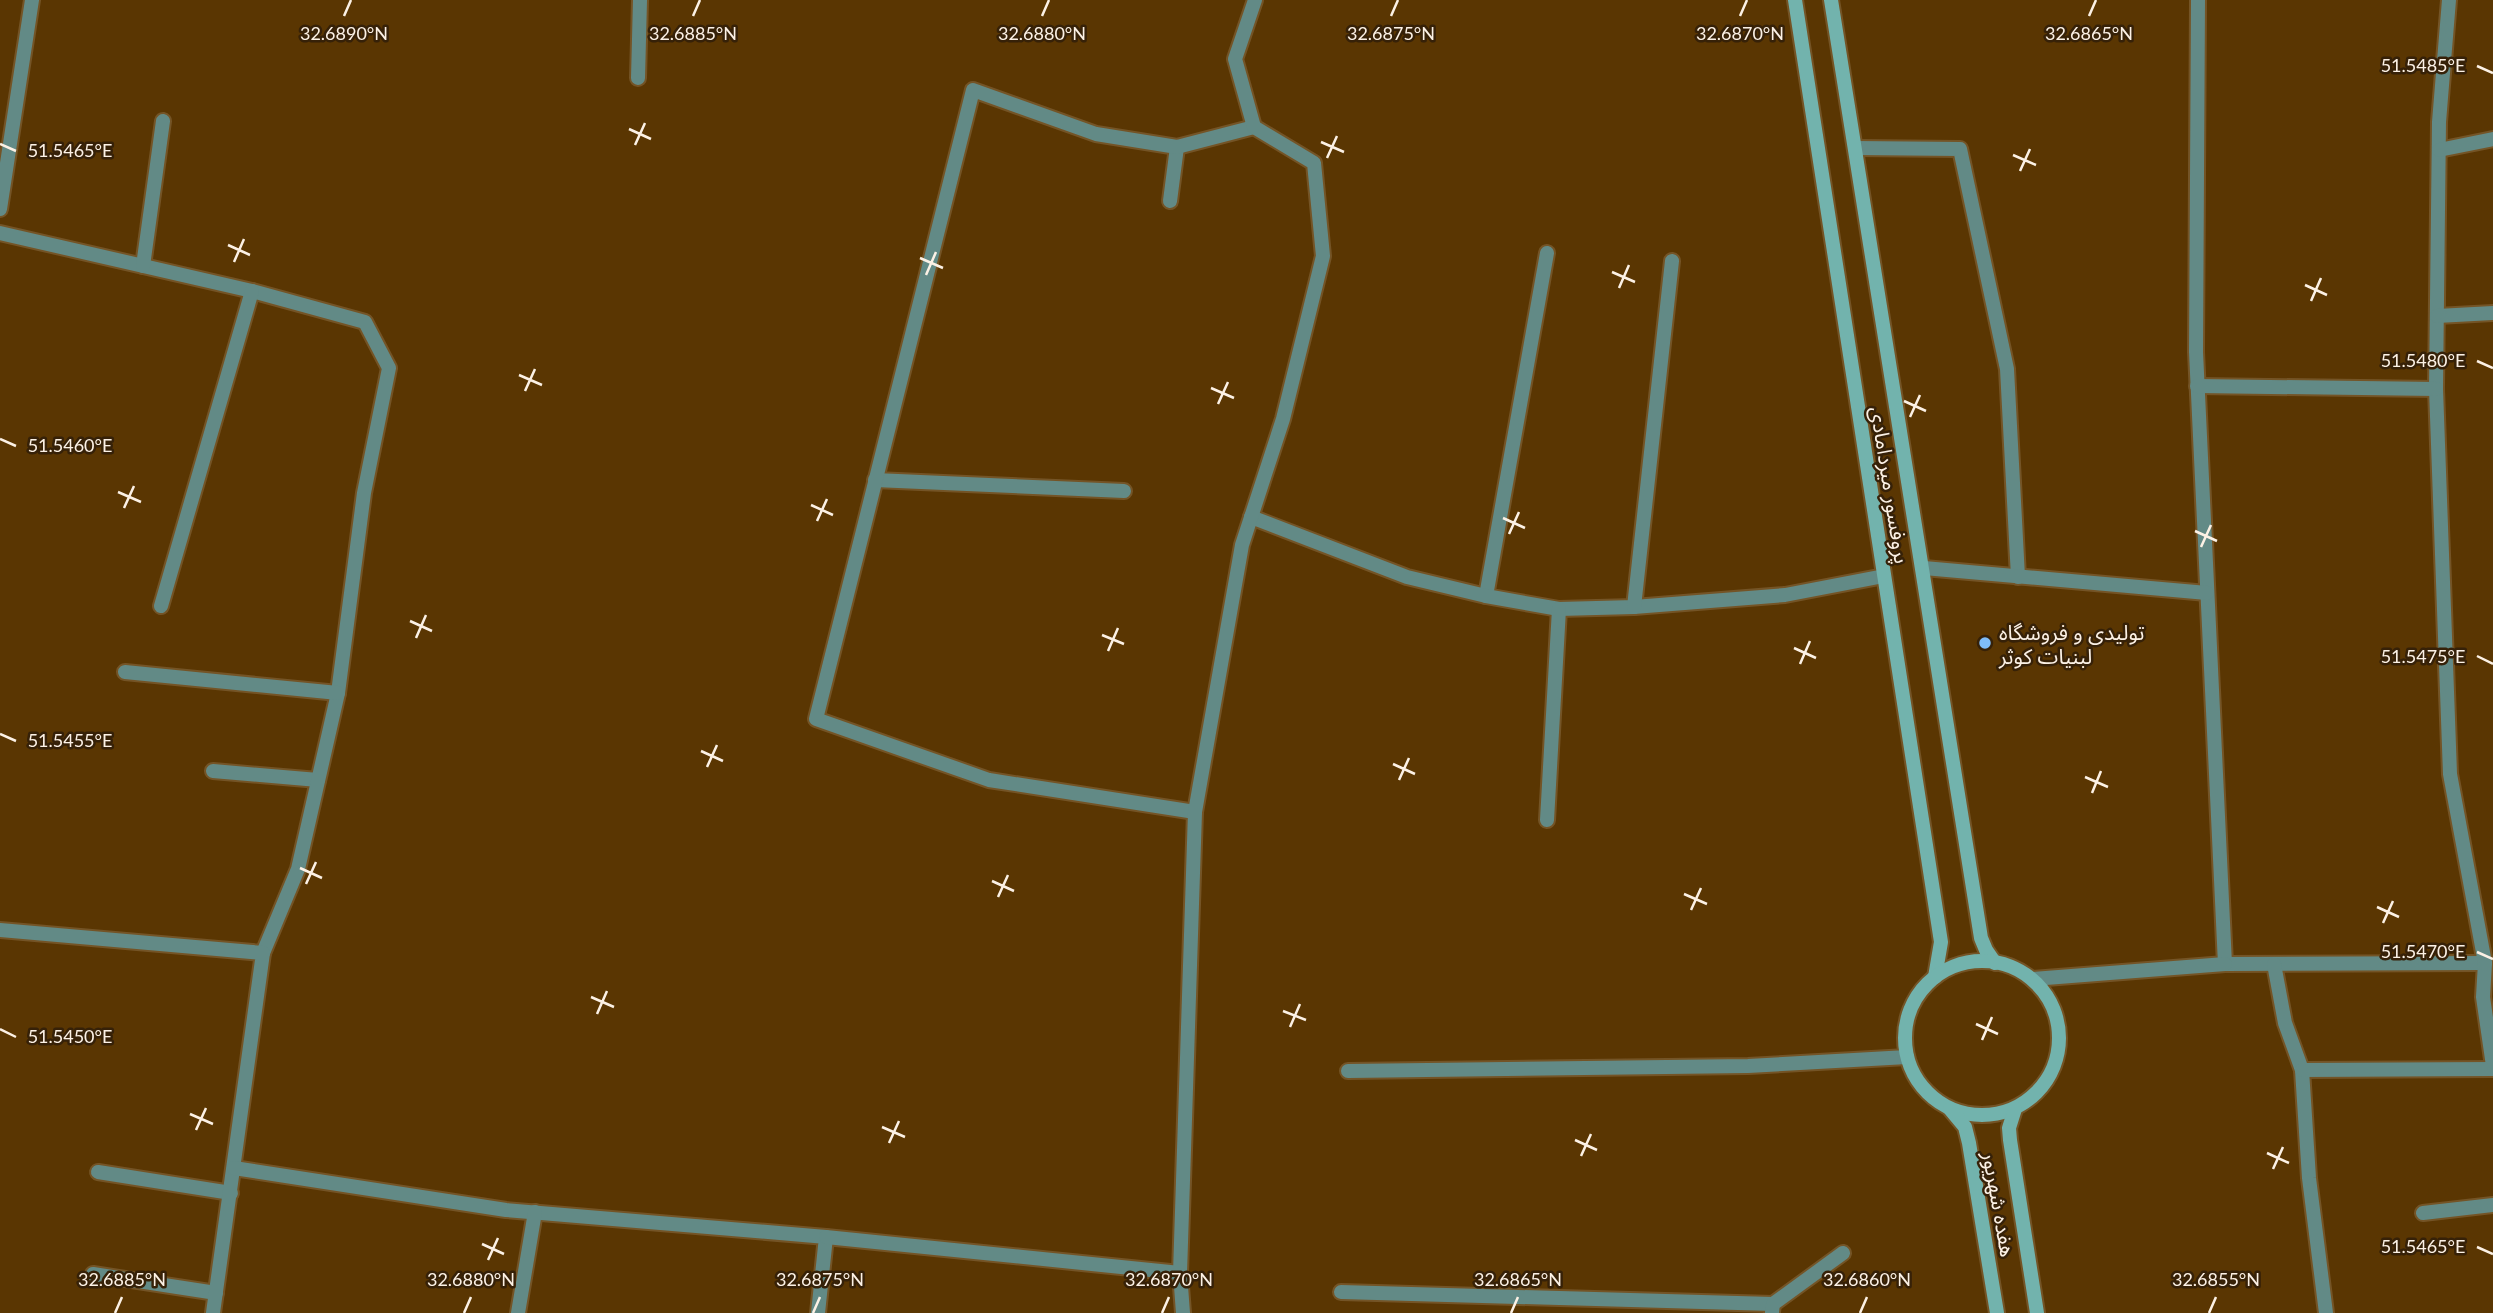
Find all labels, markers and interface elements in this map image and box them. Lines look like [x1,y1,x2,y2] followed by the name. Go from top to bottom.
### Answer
[300,22,388,44] text: 32.6890°N
[649,22,737,44] text: 32.6885°N
[998,22,1086,44] text: 32.6880°N
[1347,22,1435,44] text: 32.6875°N
[1696,22,1784,44] text: 32.6870°N
[2045,22,2133,44] text: 32.6865°N
[2381,54,2465,76] text: 51.5485°E
[28,139,112,161] text: 51.5465°E
[2381,349,2465,371] text: 51.5480°E
[1864,405,1916,566] street label: پروفسور میردامادی
[28,434,112,456] text: 51.5460°E
[1998,619,2145,669] place label: تولیدی و فروشگاه لبنیات کوثر
[1977,635,1993,651] marker: تولیدی و فروشگاه لبنیات کوثر
[2381,645,2465,667] text: 51.5475°E
[28,729,112,751] text: 51.5455°E
[2381,940,2465,962] text: 51.5470°E
[28,1025,112,1047] text: 51.5450°E
[1977,1149,2022,1259] street label: هفده شهریور
[2381,1235,2465,1257] text: 51.5465°E
[78,1268,166,1290] text: 32.6885°N
[427,1268,515,1290] text: 32.6880°N
[776,1268,864,1290] text: 32.6875°N
[1125,1268,1213,1290] text: 32.6870°N
[1474,1268,1562,1290] text: 32.6865°N
[1823,1268,1911,1290] text: 32.6860°N
[2172,1268,2260,1290] text: 32.6855°N

